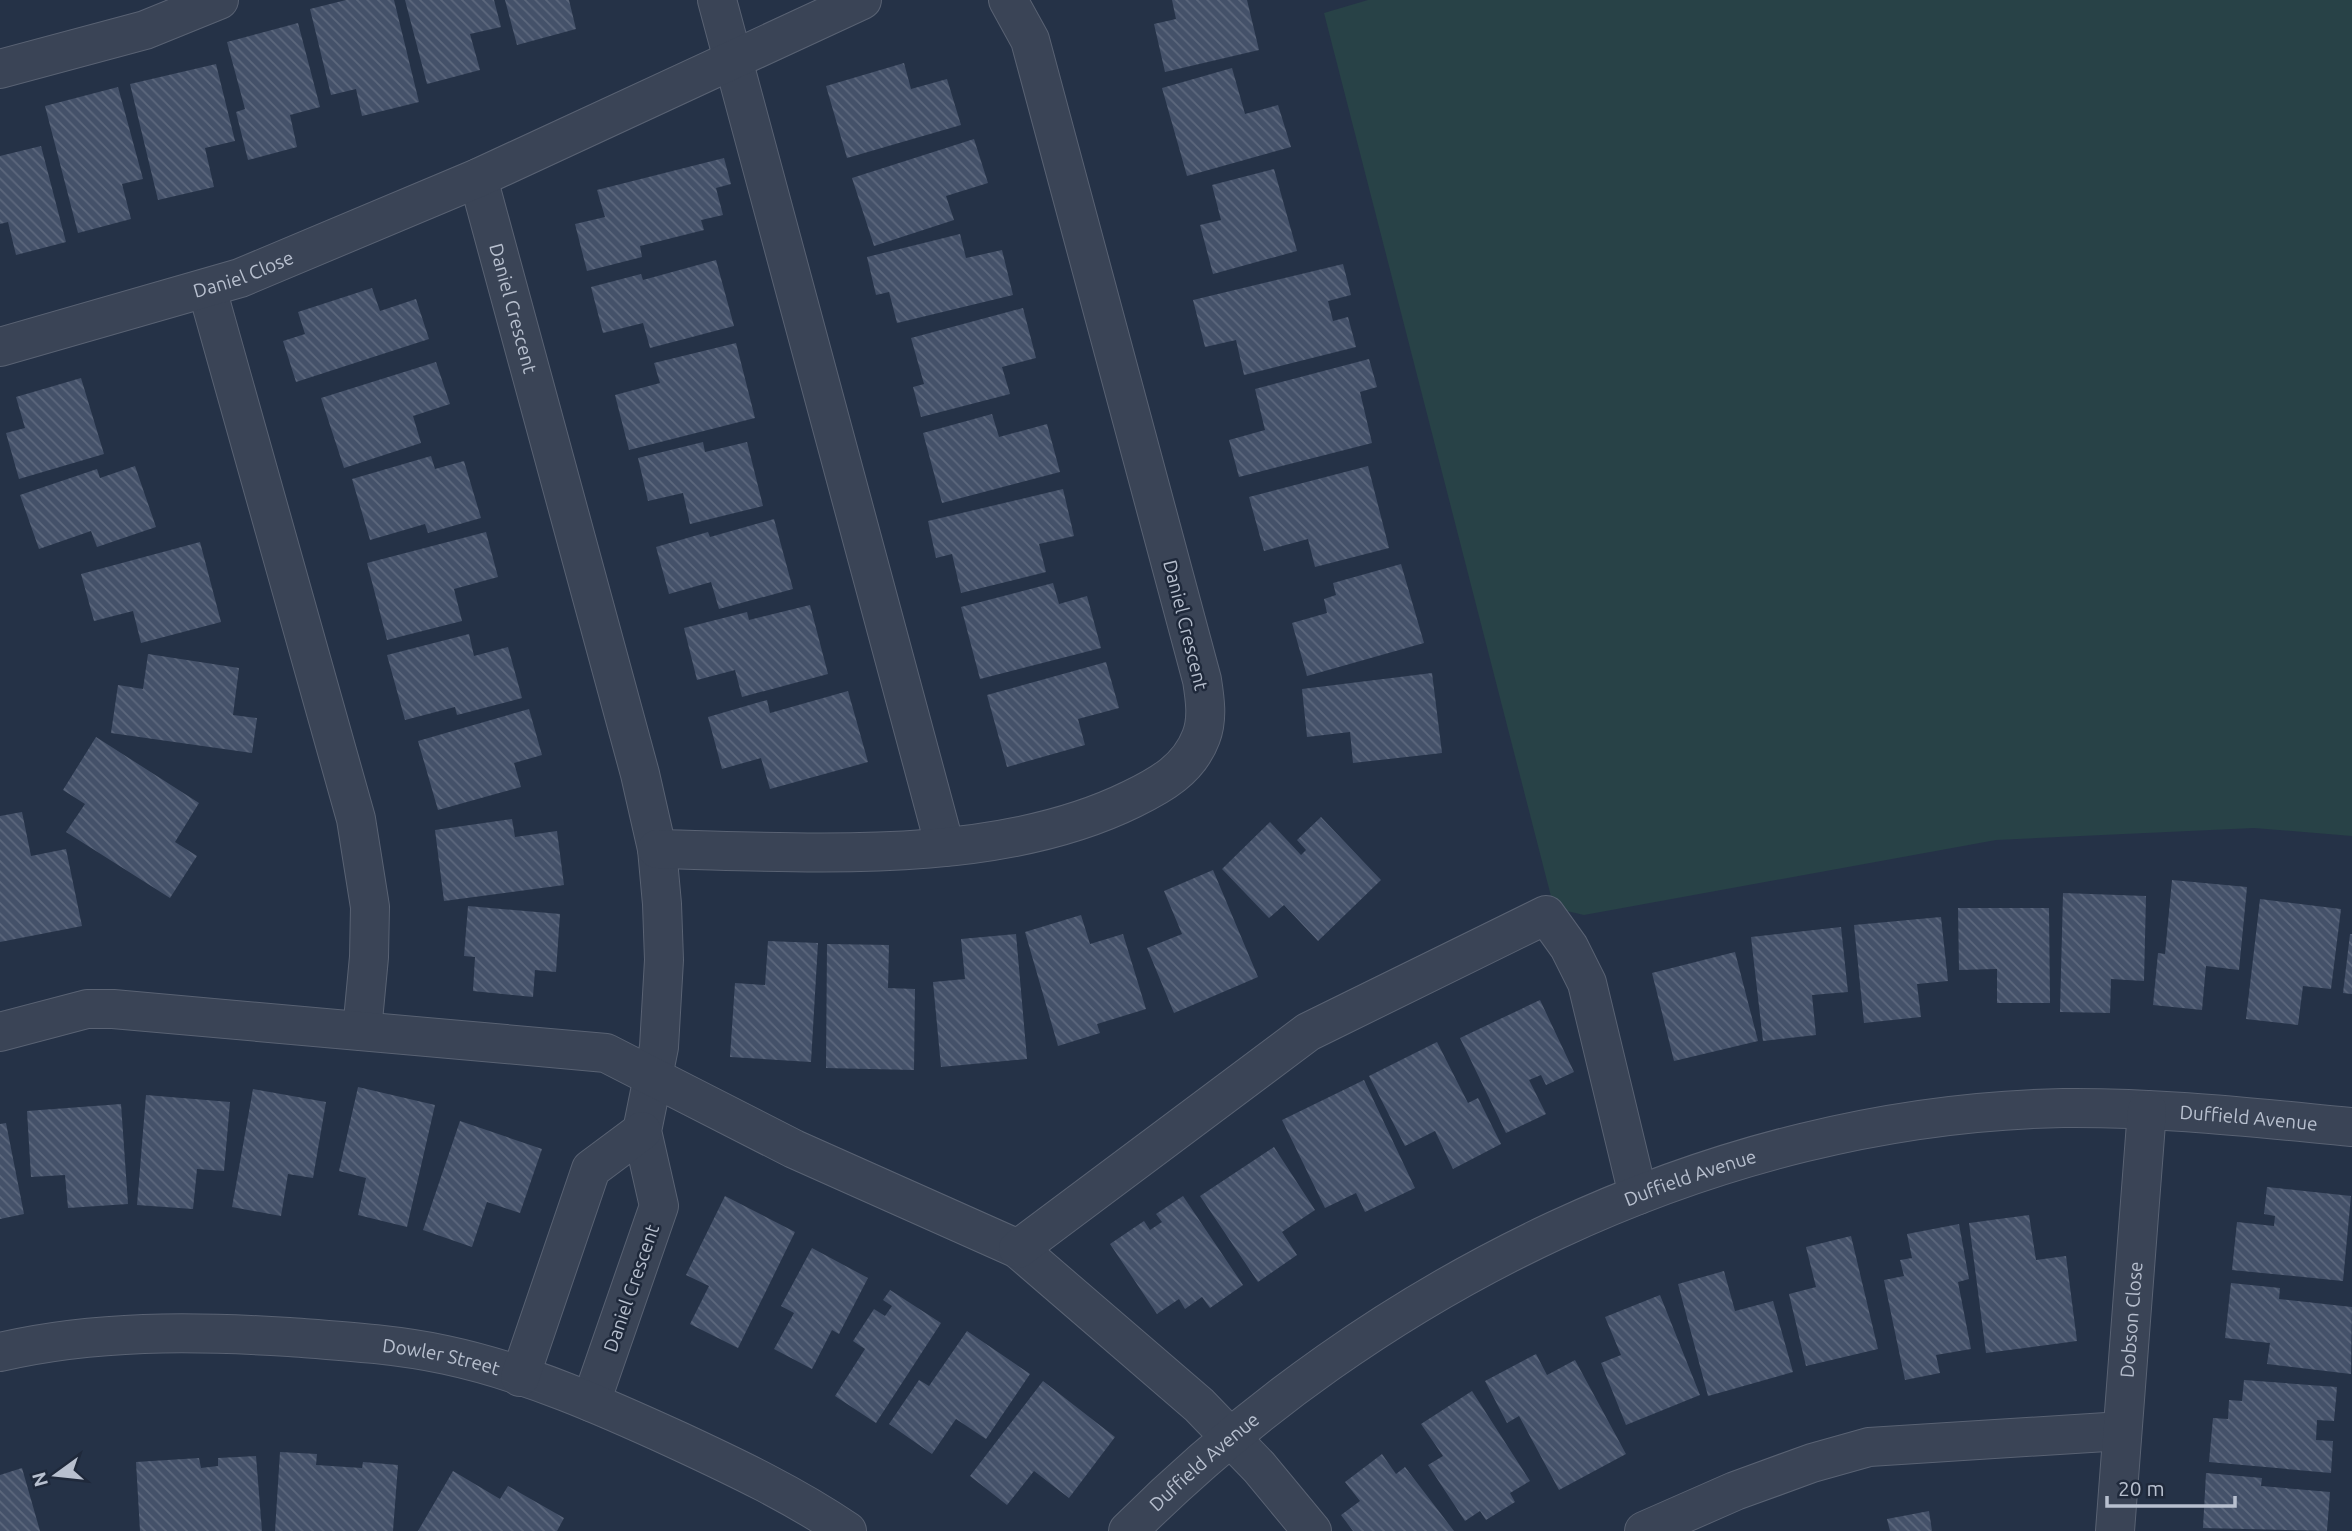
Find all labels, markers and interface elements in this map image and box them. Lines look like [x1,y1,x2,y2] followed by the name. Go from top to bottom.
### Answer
[485,241,542,376] street label: Daniel Crescent
[191,246,297,302] street label: Daniel Close
[1159,558,1213,693] street label: Daniel Crescent
[2179,1101,2319,1135] street label: Duffield Avenue
[1621,1145,1759,1210] street label: Duffield Avenue
[599,1221,663,1355] street label: Daniel Crescent
[2116,1261,2146,1379] street label: Dobson Close
[381,1334,503,1380] street label: Dowler Street
[1145,1408,1263,1515] street label: Duffield Avenue
[21,1440,91,1510] north arrow
[2107,1464,2235,1508] scale bar
[27,1470,52,1489] text: N
[2118,1476,2165,1500] text: 20 m

